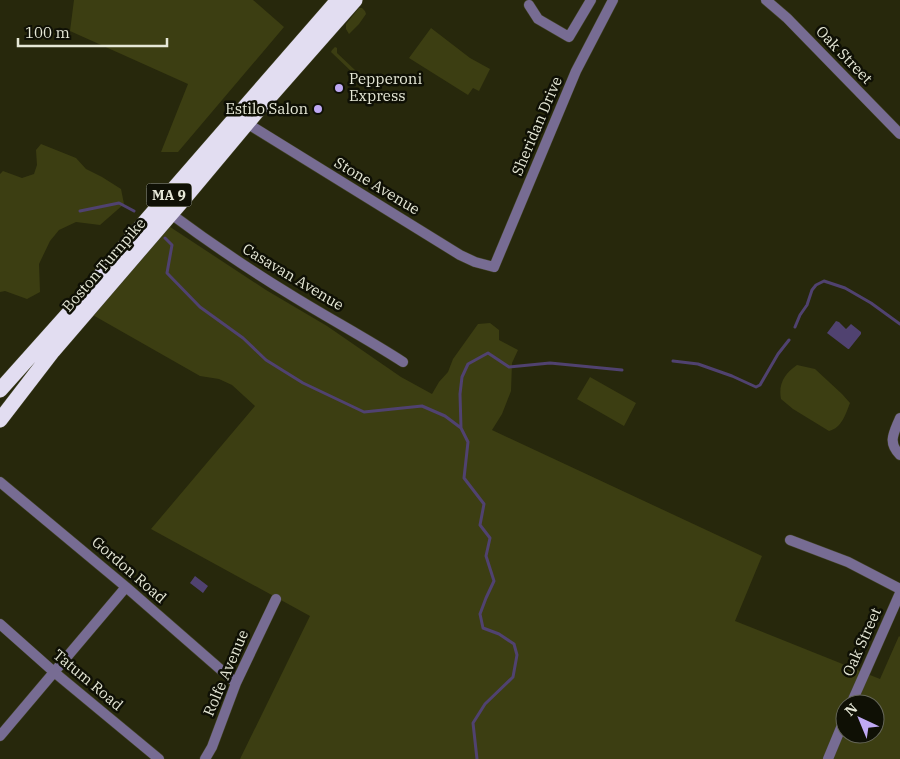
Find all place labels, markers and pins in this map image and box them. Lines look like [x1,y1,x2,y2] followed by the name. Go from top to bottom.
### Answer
[349,69,422,105] place label: Pepperoni Express
[333,82,345,94] marker: Pepperoni Express
[225,99,308,118] place label: Estilo Salon
[312,103,324,115] marker: Estilo Salon

